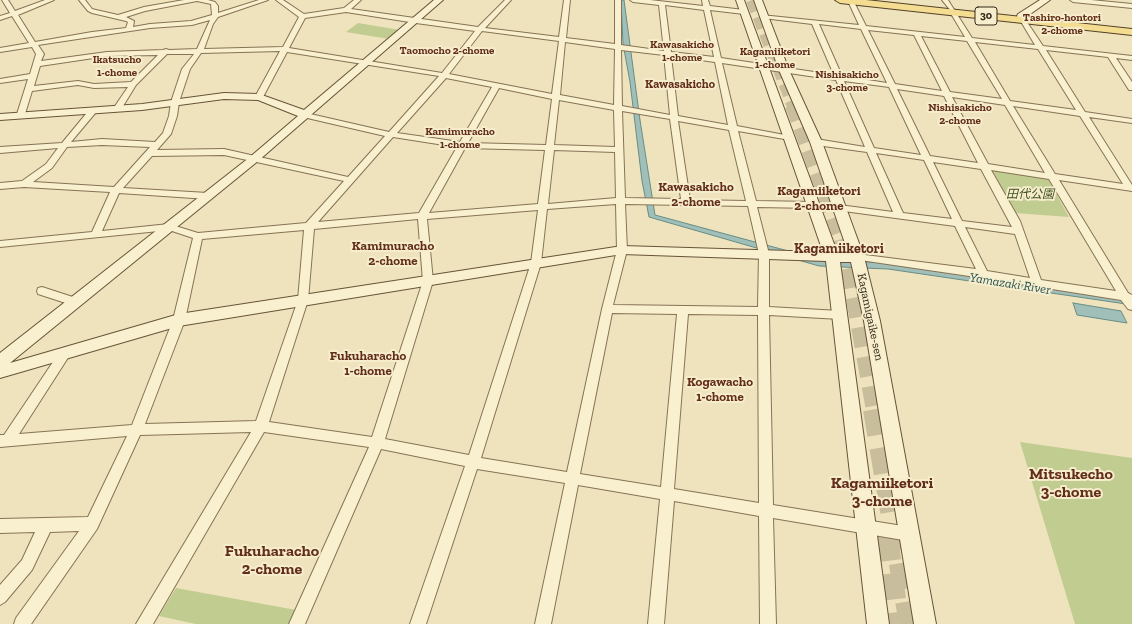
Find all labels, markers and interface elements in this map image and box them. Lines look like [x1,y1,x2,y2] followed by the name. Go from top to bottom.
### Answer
[975,7,997,25] road number: 30
[1023,11,1101,37] district label: Tashiro-hontori 2-chome
[650,38,714,64] district label: Kawasakicho 1-chome
[400,44,494,58] district label: Taomocho 2-chome
[740,45,810,71] district label: Kagamiiketori 1-chome
[93,53,141,79] district label: Ikatsucho 1-chome
[815,68,879,94] district label: Nishisakicho 3-chome
[645,78,715,92] district label: Kawasakicho
[928,101,992,127] district label: Nishisakicho 2-chome
[425,125,495,151] district label: Kamimuracho 1-chome
[658,179,734,210] district label: Kawasakicho 2-chome
[777,183,861,214] district label: Kagamiiketori 2-chome
[1006,188,1054,202] park label: 田代公園
[352,238,434,269] district label: Kamimuracho 2-chome
[794,241,884,257] district label: Kagamiiketori
[968,270,1052,298] water label: Yamazaki River
[854,272,886,362] street label: Kagamigaike-sen
[330,348,406,379] district label: Fukuharacho 1-chome
[687,374,753,405] district label: Kogawacho 1-chome
[1029,464,1113,502] district label: Mitsukecho 3-chome
[831,473,933,511] district label: Kagamiiketori 3-chome
[225,541,319,579] district label: Fukuharacho 2-chome

